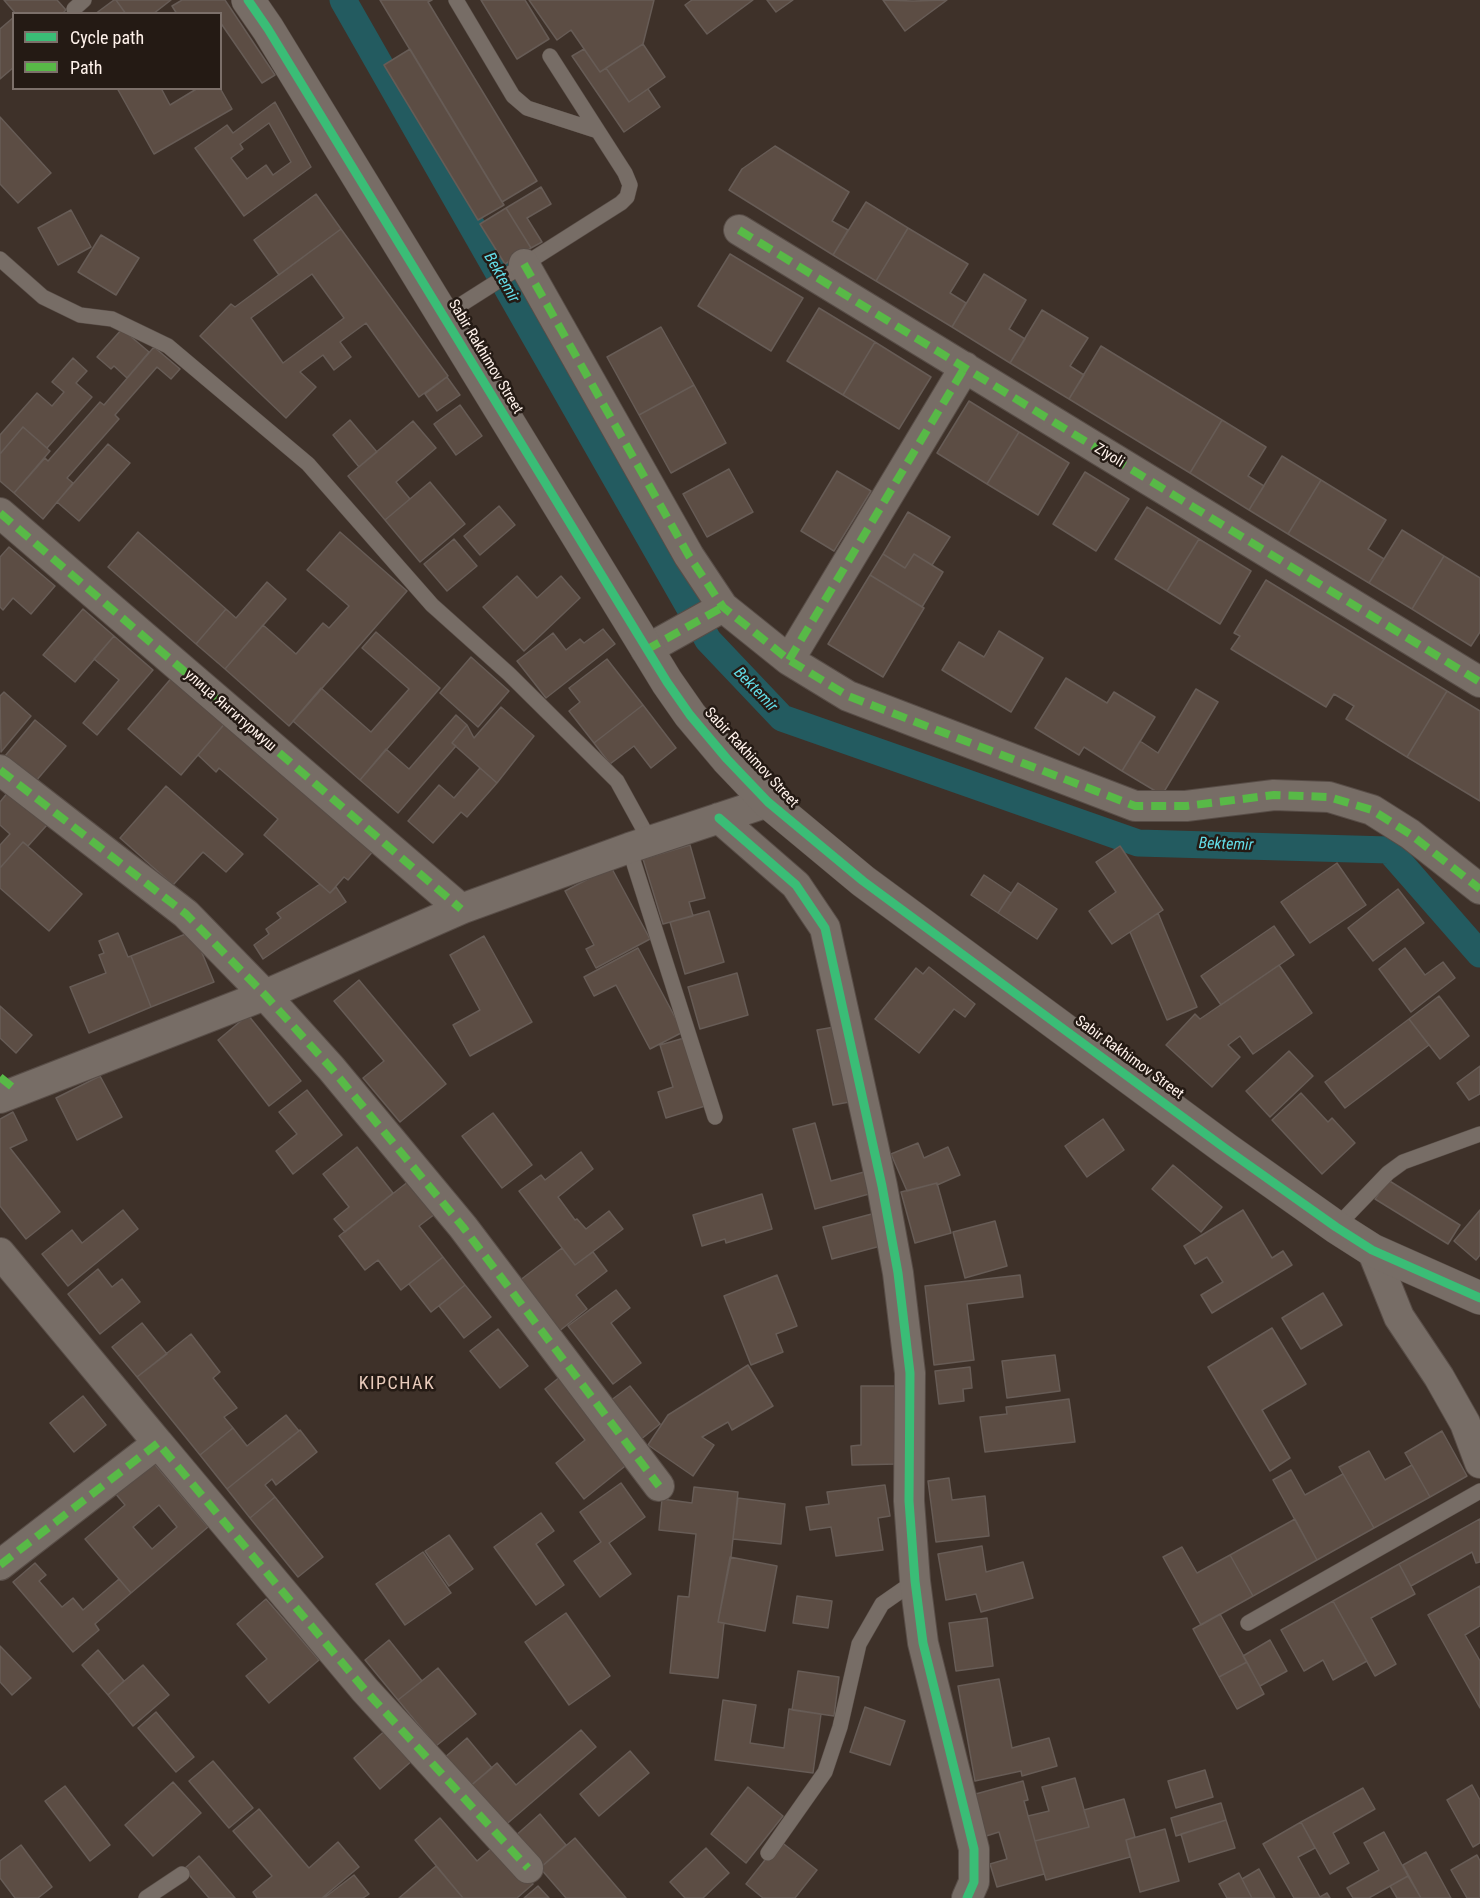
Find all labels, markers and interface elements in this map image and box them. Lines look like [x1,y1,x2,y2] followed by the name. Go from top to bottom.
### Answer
[12,12,222,90] legend
[70,27,144,48] text: Cycle path
[70,57,103,78] text: Path
[479,250,523,306] water label: Bektemir
[444,297,526,417] street label: Sabir Rakhimov Street
[1091,440,1127,472] street label: Ziyoli
[729,664,781,716] water label: Bektemir
[180,666,280,756] street label: улица Янгитурмуш
[700,704,802,812] street label: Sabir Rakhimov Street
[1198,834,1254,856] water label: Bektemir
[1071,1012,1187,1104] street label: Sabir Rakhimov Street
[359,1373,435,1395] district label: KIPCHAK

